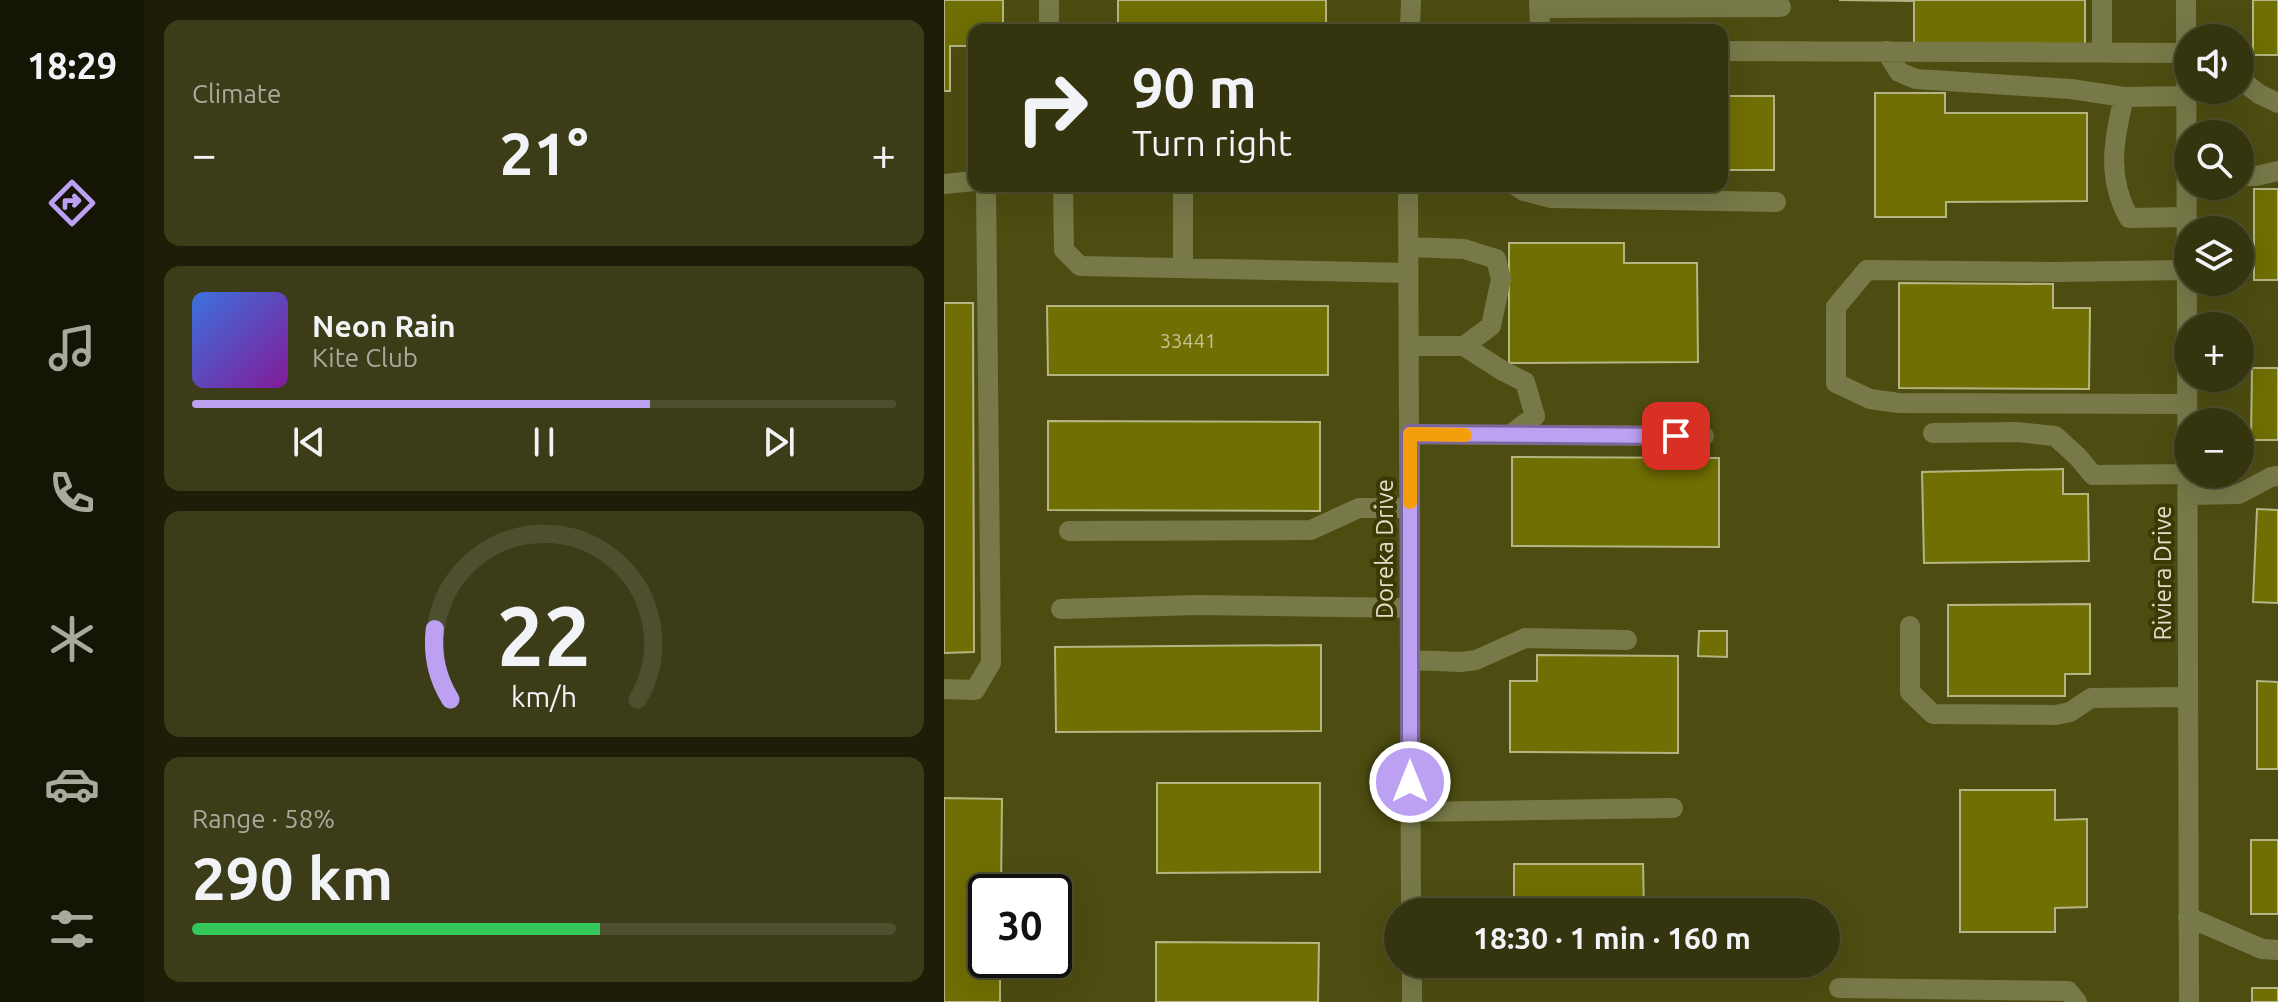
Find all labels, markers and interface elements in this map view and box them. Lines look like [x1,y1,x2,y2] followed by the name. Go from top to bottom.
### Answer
[2174,24,2254,488] map controls
[2174,24,2254,104] button: sound
[27,45,117,86] text: 18:29
[1000,56,1104,160] icon: right
[1132,56,1257,119] text: 90 m
[192,79,281,108] text: Climate
[500,119,588,186] text: 21°
[2174,120,2254,200] button: search
[1132,122,1292,163] text: Turn right
[192,129,217,178] text: −
[871,129,896,178] text: +
[44,175,100,231] icon: directions
[2174,216,2254,296] button: layers
[312,309,456,343] text: Neon Rain
[2174,312,2254,392] button: +
[44,320,100,376] icon: music
[1160,329,1216,352] house number: 33441
[312,343,418,372] text: Kite Club
[1642,402,1710,470] pin
[2174,408,2254,488] button: −
[1654,414,1698,458] icon: arrive
[287,420,331,464] icon: previous
[522,420,566,464] icon: pause
[757,420,801,464] icon: next
[44,465,100,521] icon: phone
[1371,479,1398,619] street label: Doreka Drive
[2149,505,2176,641] street label: Riviera Drive
[497,587,591,681] text: 22
[44,611,100,667] icon: climate
[511,680,577,712] text: km/h
[1368,740,1452,824] position arrow
[44,756,100,812] icon: car
[192,804,335,833] text: Range · 58%
[192,844,393,911] text: 290 km
[968,874,1072,978] speed limit sign: 30
[44,901,100,957] icon: filters
[1473,921,1751,955] text: 18:30 · 1 min · 160 m

